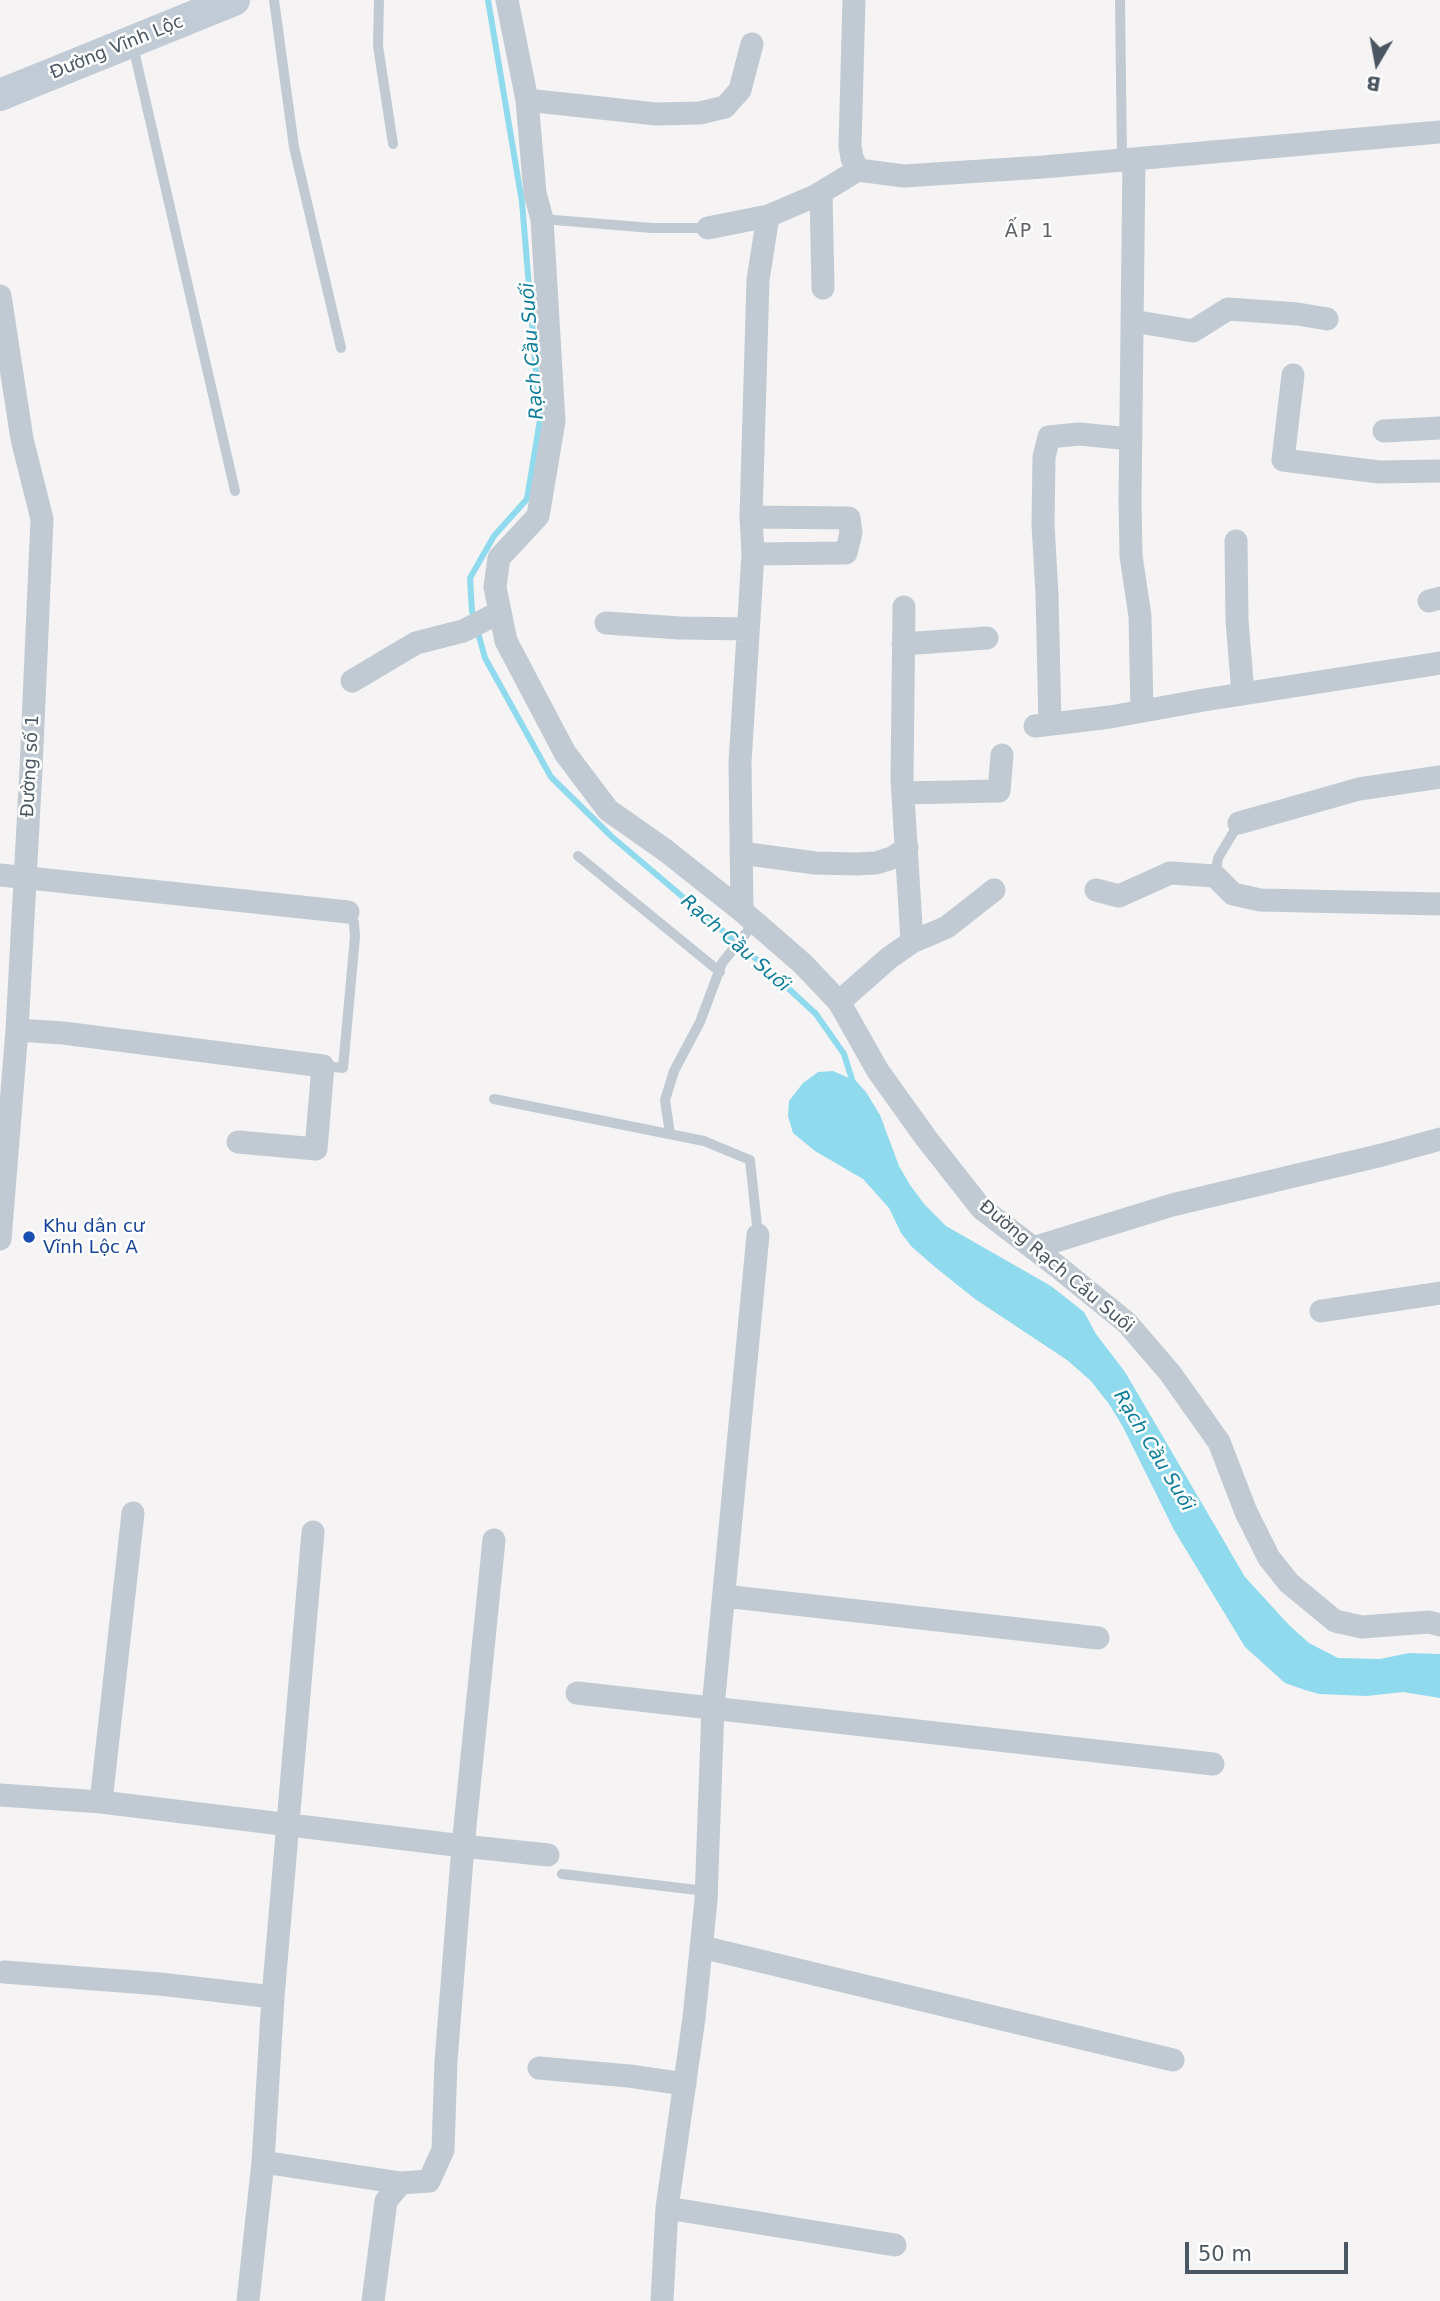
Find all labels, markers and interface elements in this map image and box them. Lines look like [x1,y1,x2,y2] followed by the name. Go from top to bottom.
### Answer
[47,11,187,85] street label: Đường Vĩnh Lộc
[1342,28,1412,98] north arrow
[1364,72,1382,96] text: B
[1005,221,1055,243] district label: ẤP 1
[517,282,549,420] water label: Rạch Cầu Suối
[18,714,44,818] street label: Đường số 1
[676,890,794,998] water label: Rạch Cầu Suối
[974,1196,1138,1338] street label: Đường Rạch Cầu Suối
[43,1216,144,1258] place label: Khu dân cư Vĩnh Lộc A
[21,1229,37,1245] marker: Khu dân cư Vĩnh Lộc A
[1108,1386,1198,1516] water label: Rạch Cầu Suối
[1188,2228,1351,2272] scale bar
[1198,2242,1252,2266] text: 50 m

